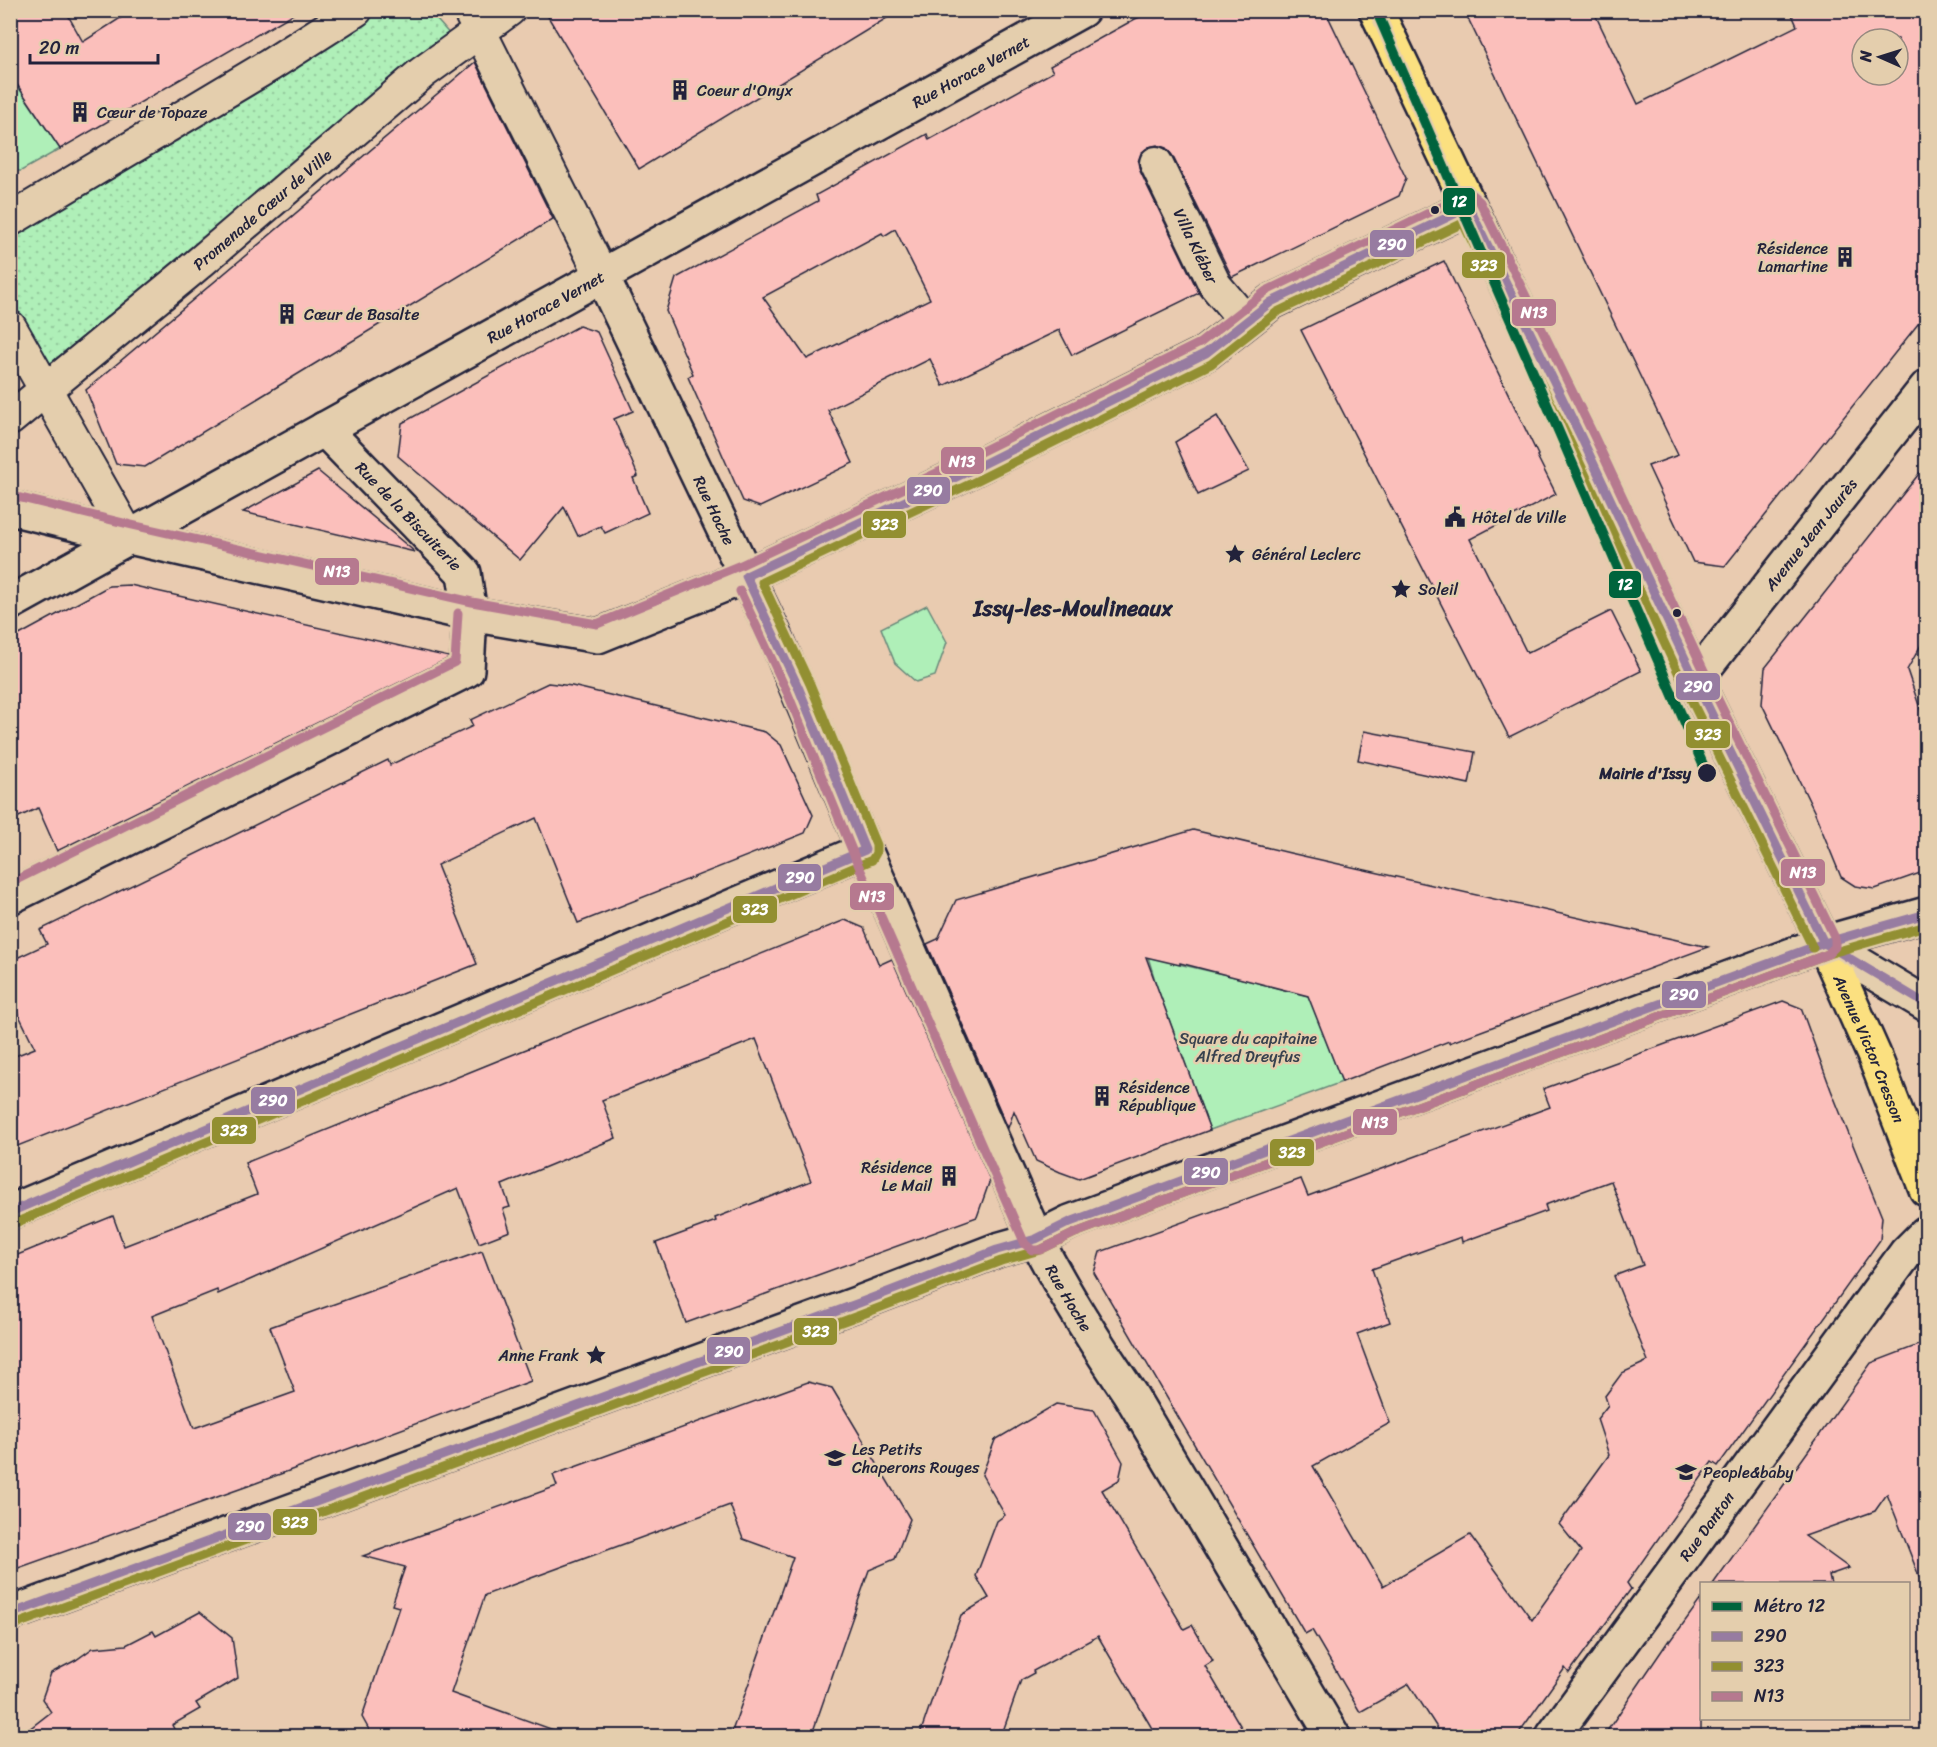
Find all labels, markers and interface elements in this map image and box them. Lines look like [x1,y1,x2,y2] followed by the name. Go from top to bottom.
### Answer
[30,27,158,65] scale bar
[907,27,1036,116] street label: Rue Horace Vernet
[1850,27,1910,87] north arrow
[39,32,79,64] text: 20 m
[1851,49,1880,64] text: N
[697,76,793,105] place label: Coeur d'Onyx
[668,78,692,102] building icon: Coeur d'Onyx
[97,98,208,127] place label: Cœur de Topaze
[68,100,92,124] building icon: Cœur de Topaze
[186,141,339,278] street label: Promenade Cœur de Ville
[1442,187,1476,216] line badge: 12
[1451,187,1468,216] text: 12
[1165,203,1227,290] street label: Villa Kléber
[1429,204,1441,216] unlabelled marker
[1369,229,1415,258] line badge: 290
[1376,230,1407,259] text: 290
[1757,234,1828,281] place label: Résidence Lamartine
[1833,245,1857,269] building icon: Résidence Lamartine
[1461,251,1506,279] line badge: 323
[1470,251,1498,280] text: 323
[481,263,610,352] street label: Rue Horace Vernet
[1511,298,1557,327] line badge: N13
[1520,298,1548,327] text: N13
[304,300,419,329] place label: Cœur de Basalte
[275,302,299,326] building icon: Cœur de Basalte
[940,446,985,475] line badge: N13
[948,447,976,476] text: N13
[348,454,469,578] street label: Rue de la Biscuiterie
[685,471,743,550] street label: Rue Hoche
[1756,471,1865,598] street label: Avenue Jean Jaurès
[906,476,951,505] line badge: 290
[912,476,943,505] text: 290
[1472,503,1567,532] place label: Hôtel de Ville
[1443,505,1467,529] public building icon: Hôtel de Ville
[862,510,907,539] line badge: 323
[871,510,899,539] text: 323
[1252,540,1361,569] place label: Général Leclerc
[1223,542,1247,566] place icon: Général Leclerc
[314,557,360,586] line badge: N13
[323,557,351,586] text: N13
[1608,570,1642,599] line badge: 12
[1617,570,1634,599] text: 12
[1418,575,1458,604] place label: Soleil
[1389,577,1413,601] place icon: Soleil
[973,589,1173,628] district label: Issy-les-Moulineaux
[1671,607,1683,619] unlabelled marker
[1675,672,1721,701] line badge: 290
[1682,672,1713,701] text: 290
[1685,720,1731,749] line badge: 323
[1694,720,1722,749] text: 323
[1598,759,1692,788] place label: Mairie d'Issy
[1696,762,1718,784] marker: Mairie d'Issy
[1780,858,1826,887] line badge: N13
[1789,858,1817,887] text: N13
[777,863,822,892] line badge: 290
[784,863,815,892] text: 290
[849,882,895,911] line badge: N13
[858,882,886,911] text: N13
[732,895,778,924] line badge: 323
[741,895,769,924] text: 323
[1824,969,1913,1128] street label: Avenue Victor Cresson
[1661,980,1707,1009] line badge: 290
[1668,980,1699,1009] text: 290
[1179,1024,1317,1071] park label: Square du capitaine Alfred Dreyfus
[1119,1073,1196,1120] place label: Résidence République
[1090,1084,1114,1108] building icon: Résidence République
[250,1086,296,1115] line badge: 290
[257,1086,288,1115] text: 290
[1352,1108,1398,1136] line badge: N13
[1361,1108,1389,1137] text: N13
[211,1116,257,1145] line badge: 323
[220,1116,248,1145] text: 323
[1269,1138,1315,1167] line badge: 323
[1278,1138,1306,1167] text: 323
[861,1153,932,1200] place label: Résidence Le Mail
[1183,1157,1229,1186] line badge: 290
[1190,1158,1221,1187] text: 290
[937,1164,961,1188] building icon: Résidence Le Mail
[1037,1259,1100,1338] street label: Rue Hoche
[793,1317,838,1346] line badge: 323
[802,1317,830,1346] text: 323
[706,1336,751,1365] line badge: 290
[713,1337,744,1366] text: 290
[497,1341,580,1370] place label: Anne Frank
[584,1343,608,1367] place icon: Anne Frank
[852,1435,980,1482] place label: Les Petits Chaperons Rouges
[823,1446,847,1470] school or university icon: Les Petits Chaperons Rouges
[1703,1458,1794,1487] place label: People&baby
[1674,1460,1698,1484] school or university icon: People&baby
[1671,1485,1743,1568] street label: Rue Danton
[272,1508,318,1536] line badge: 323
[281,1508,309,1537] text: 323
[227,1512,272,1541] line badge: 290
[234,1512,265,1541] text: 290
[1700,1582,1910,1720] legend
[1754,1590,1825,1622] text: Métro 12
[1754,1620,1787,1652] text: 290
[1754,1650,1784,1682] text: 323
[1754,1680,1784,1712] text: N13

